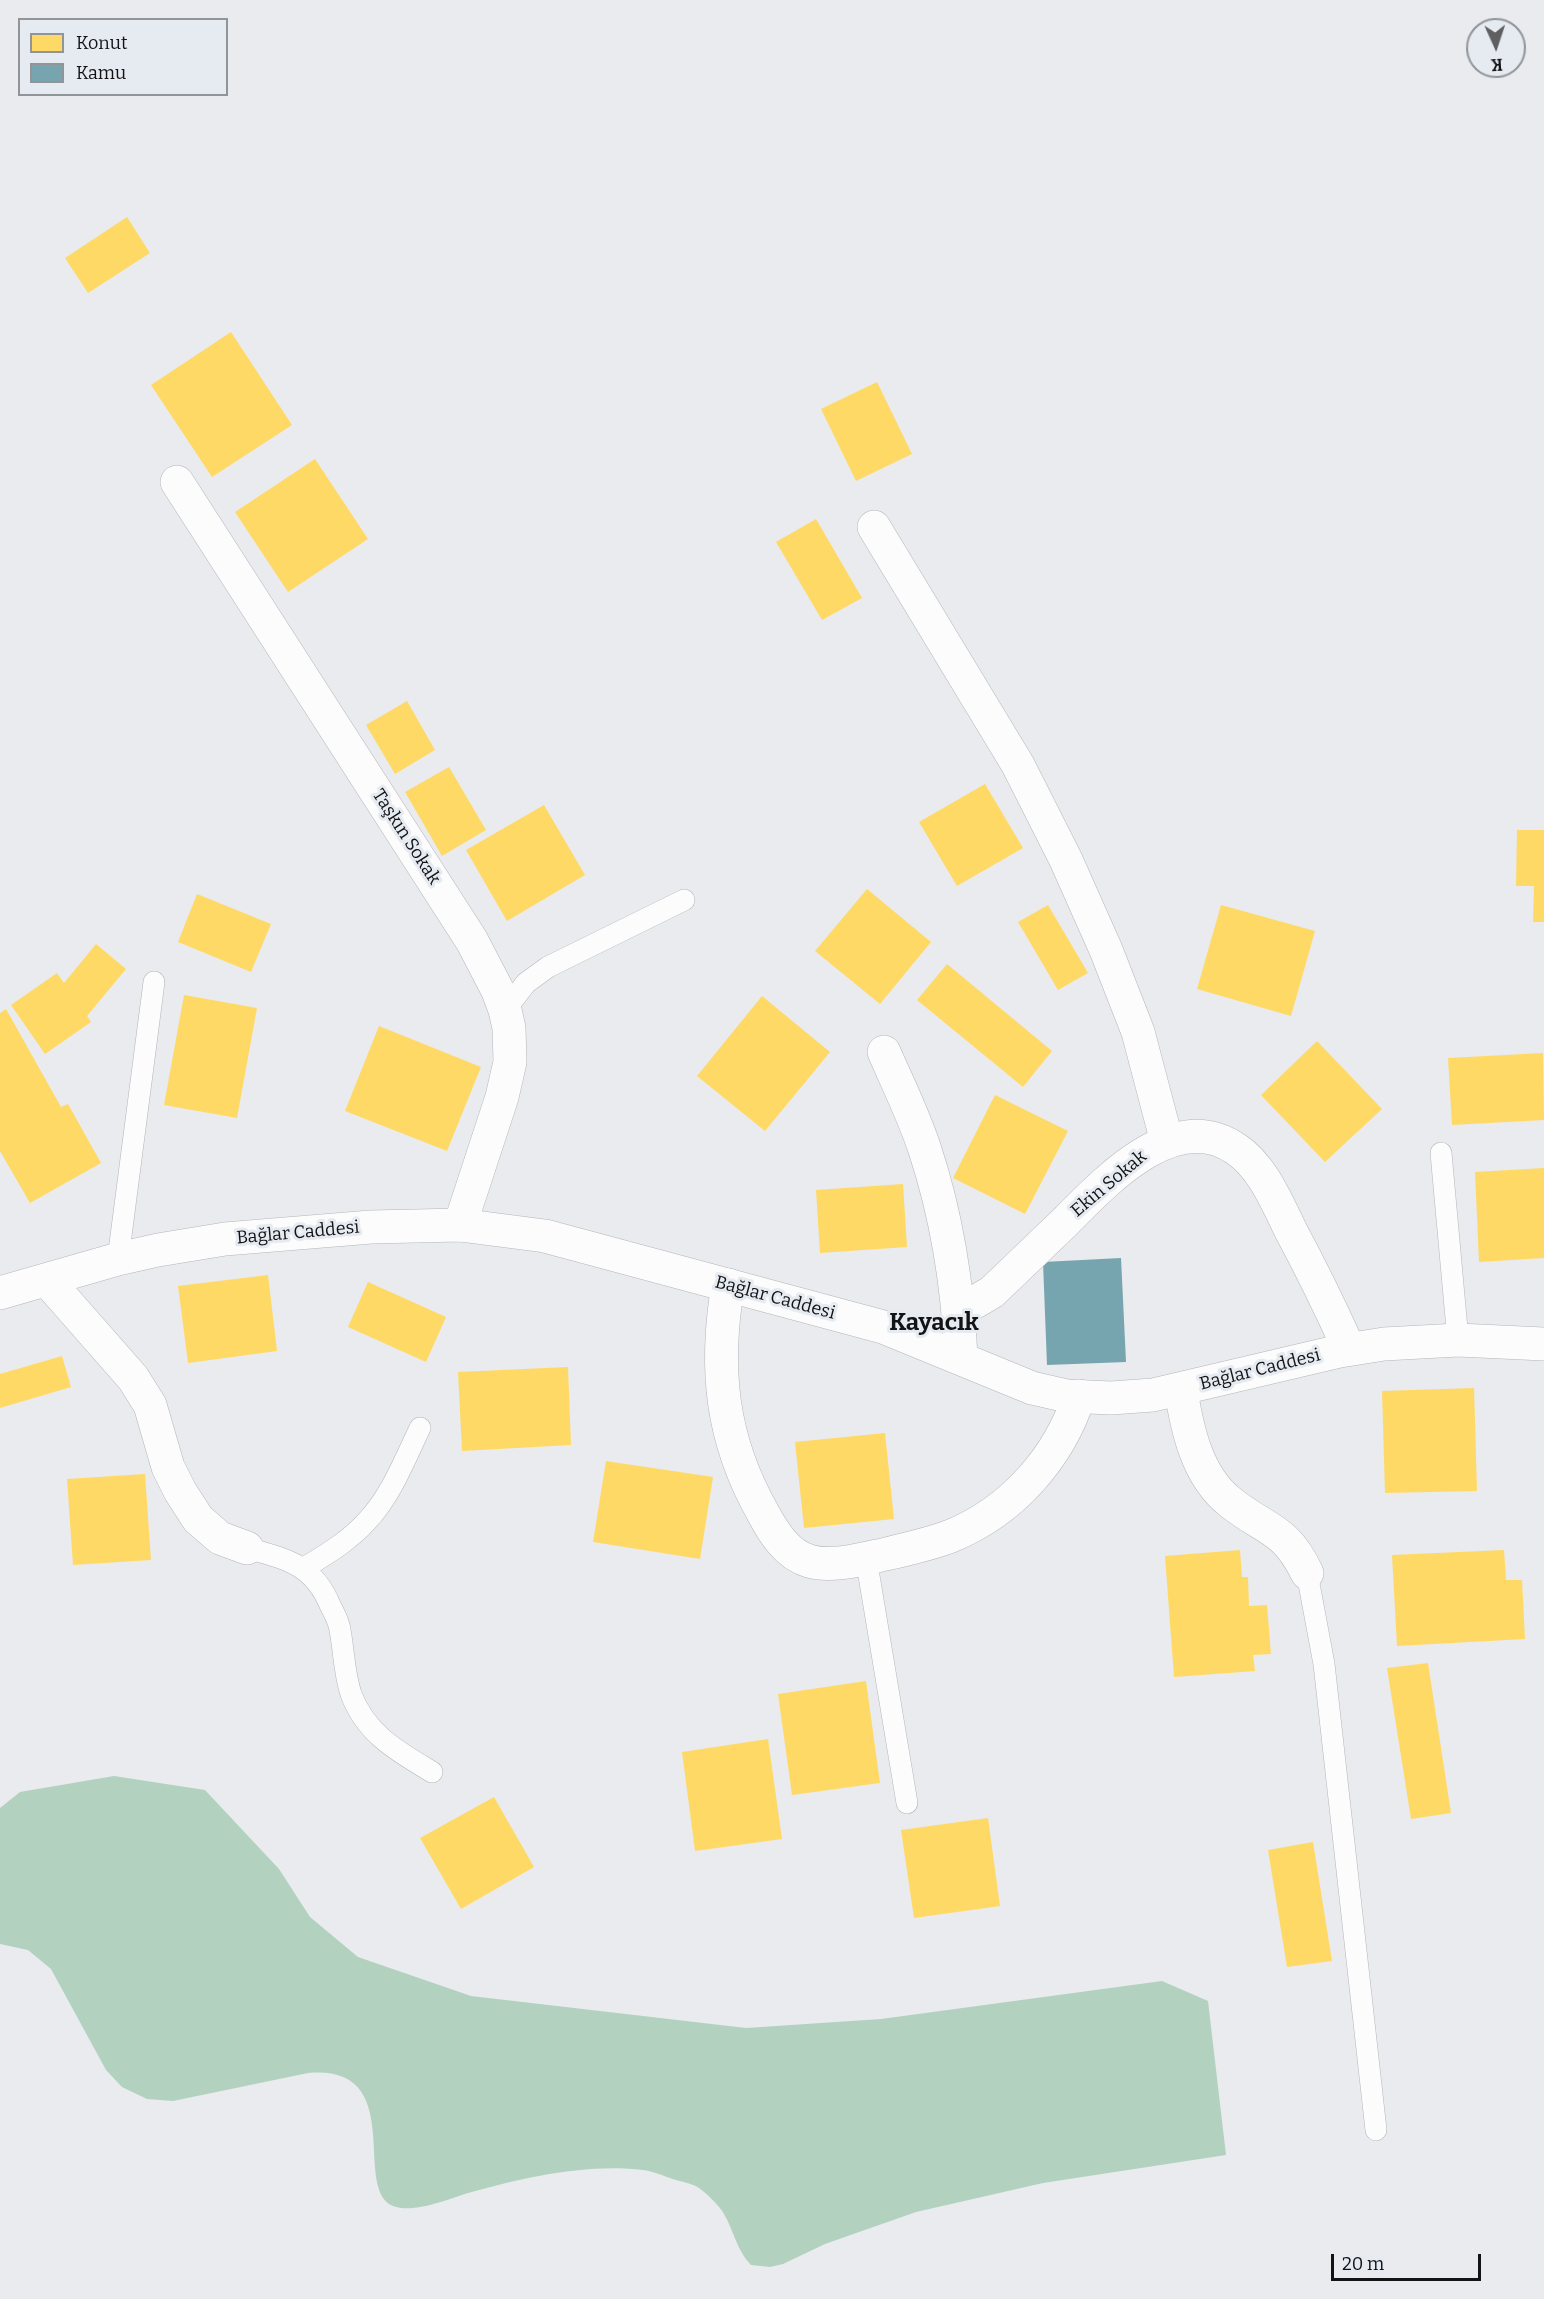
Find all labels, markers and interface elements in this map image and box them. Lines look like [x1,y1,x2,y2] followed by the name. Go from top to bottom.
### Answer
[18,18,228,96] legend
[1466,18,1526,78] north arrow
[76,32,127,54] text: Konut
[1491,55,1503,74] text: K
[76,62,126,84] text: Kamu
[367,785,445,889] street label: Taşkın Sokak
[1067,1146,1151,1222] street label: Ekin Sokak
[236,1217,360,1249] street label: Bağlar Caddesi
[713,1272,837,1324] street label: Bağlar Caddesi
[889,1309,979,1337] district label: Kayacık
[1197,1345,1323,1395] street label: Bağlar Caddesi
[1334,2242,1484,2280] scale bar
[1342,2253,1384,2275] text: 20 m

